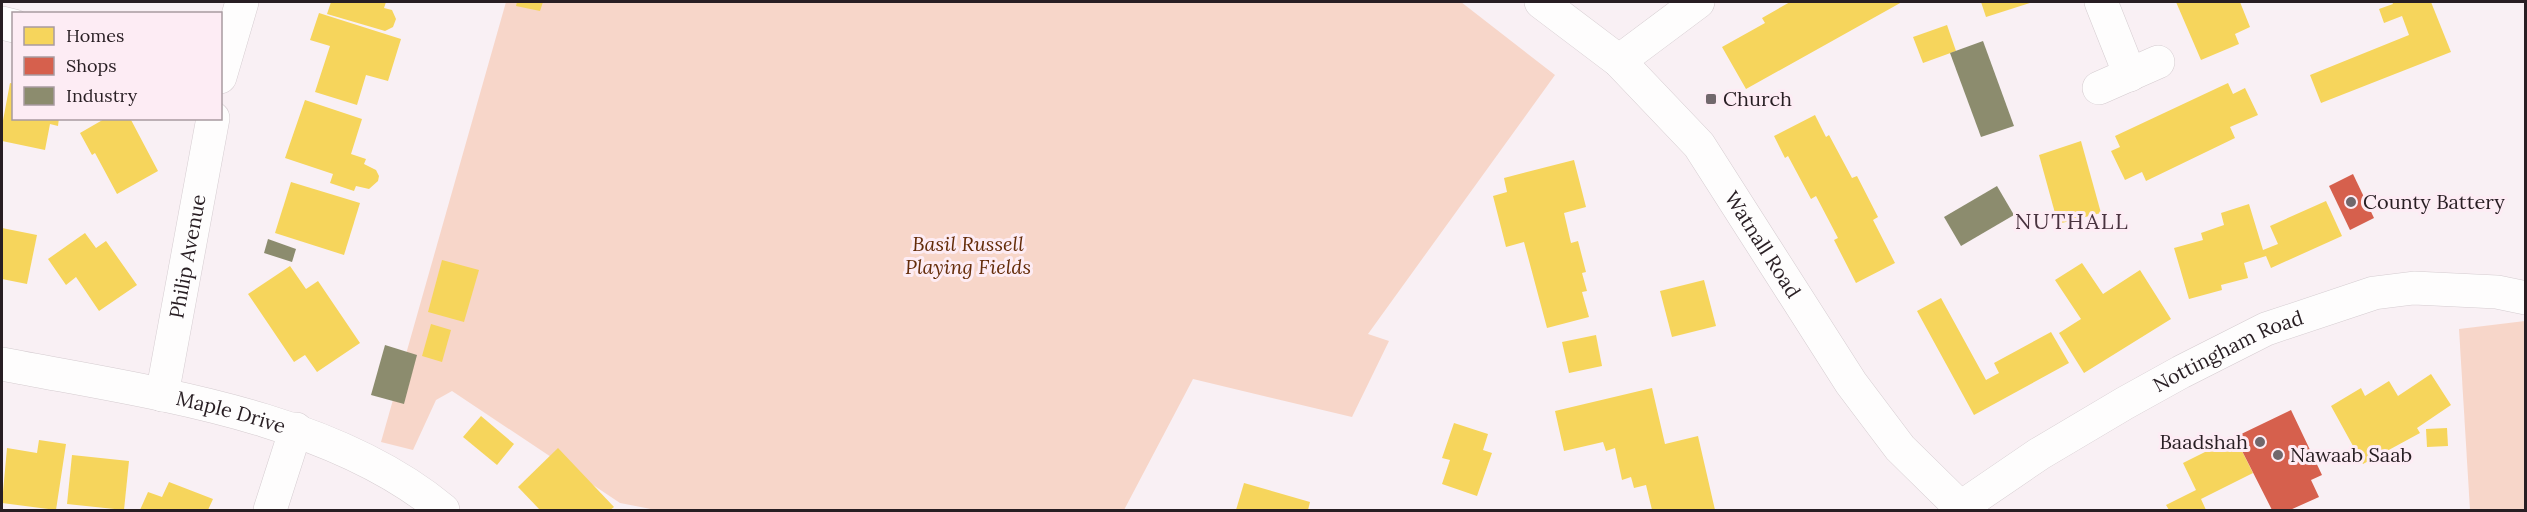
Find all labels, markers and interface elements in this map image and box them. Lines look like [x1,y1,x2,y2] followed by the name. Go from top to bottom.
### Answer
[12,12,222,120] legend
[66,24,124,47] text: Homes
[66,54,117,77] text: Shops
[66,84,138,107] text: Industry
[1723,86,1792,111] place label: Church
[1704,92,1718,106] marker: Church
[1720,186,1806,303] street label: Watnall Road
[2363,189,2505,214] place label: County Battery
[163,192,211,320] street label: Philip Avenue
[2344,195,2358,209] marker: County Battery
[2015,207,2129,235] district label: NUTHALL
[905,231,1031,279] park label: Basil Russell Playing Fields
[2148,305,2306,397] street label: Nottingham Road
[174,385,289,439] street label: Maple Drive
[2159,429,2248,454] place label: Baadshah
[2253,435,2267,449] marker: Baadshah
[2290,442,2412,467] place label: Nawaab Saab
[2271,448,2285,462] marker: Nawaab Saab

